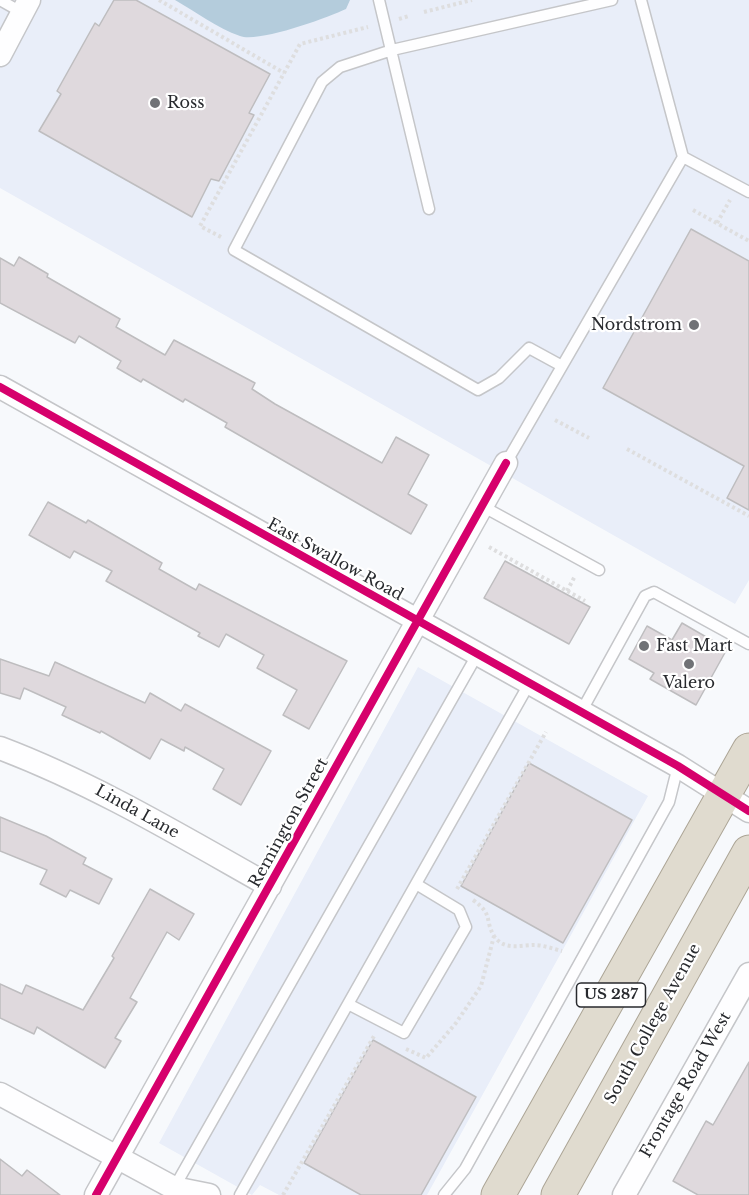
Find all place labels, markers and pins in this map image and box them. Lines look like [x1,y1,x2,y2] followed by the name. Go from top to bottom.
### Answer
[167,93,204,113] place label: Ross
[148,96,162,110] marker: Ross
[591,315,682,335] place label: Nordstrom
[687,318,701,332] marker: Nordstrom
[656,636,733,656] place label: Fast Mart
[637,639,651,653] marker: Fast Mart
[682,657,696,671] marker: Valero
[663,673,715,693] place label: Valero

